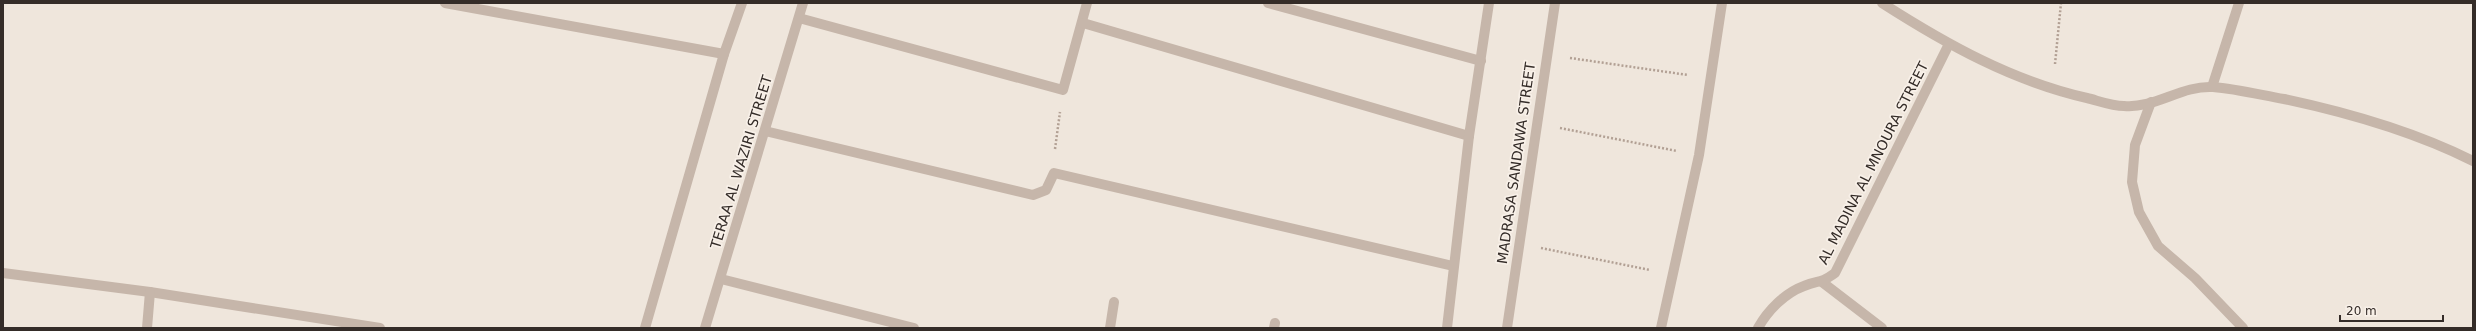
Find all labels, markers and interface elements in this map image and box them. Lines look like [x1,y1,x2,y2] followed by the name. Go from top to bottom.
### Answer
[1815,59,1931,267] street label: AL MADINA AL MNOURA STREET
[1494,61,1538,265] street label: MADRASA SANDAWA STREET
[707,73,775,252] street label: TERAA AL WAZIRI STREET
[2340,297,2443,323] scale bar
[2346,304,2377,318] text: 20 m

